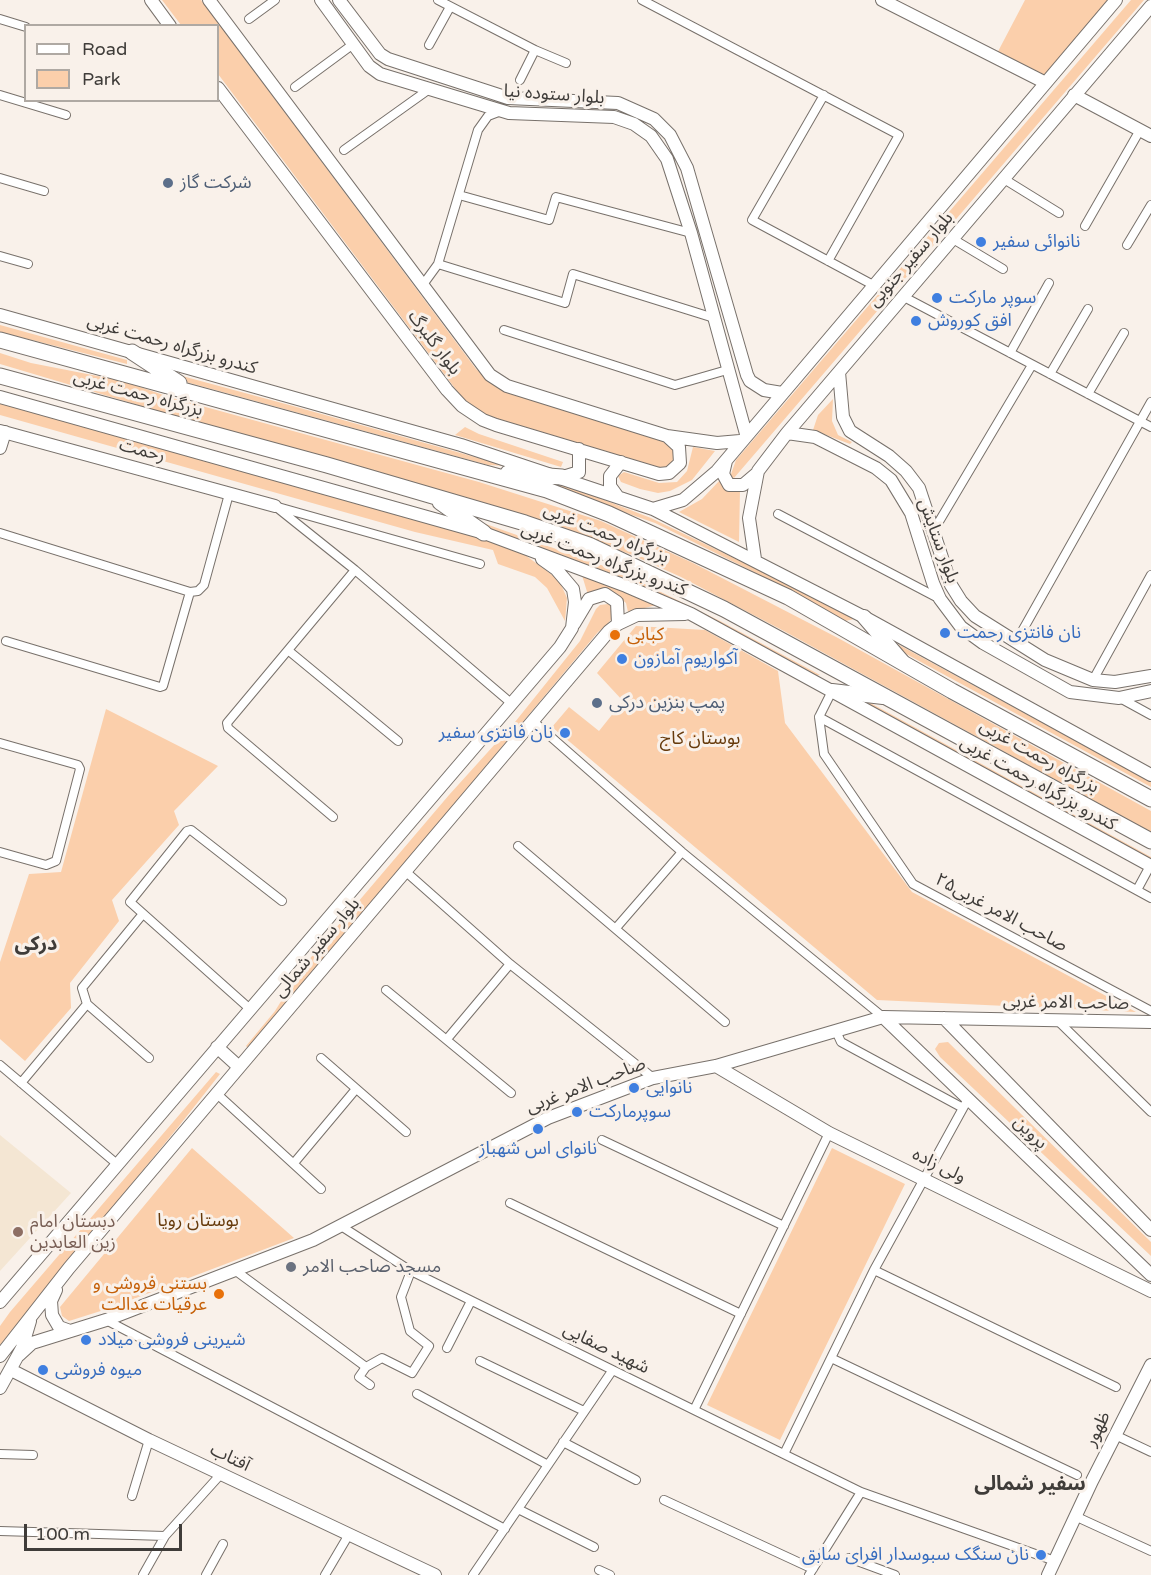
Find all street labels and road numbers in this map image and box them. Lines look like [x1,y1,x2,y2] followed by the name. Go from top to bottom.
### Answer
[503,81,605,109] street label: بلوار ستوده نیا
[864,208,958,312] street label: بلوار سفیر جنوبی
[403,306,465,380] street label: بلوار گلبرگ
[85,310,259,380] street label: کندرو بزرگراه رحمت غربی
[71,366,205,422] street label: بزرگراه رحمت غربی
[117,435,167,467] street label: رحمت
[913,496,963,586] street label: بلوار ستایش
[540,499,672,569] street label: بزرگراه رحمت غربی
[518,518,690,602] street label: کندرو بزرگراه رحمت غربی
[976,715,1102,799] street label: بزرگراه رحمت غربی
[956,732,1120,836] street label: کندرو بزرگراه رحمت غربی
[931,869,1071,957] street label: صاحب الامر غربی۲۵
[269,894,365,1002] street label: بلوار سفیر شمالی
[1003,991,1129,1015] street label: صاحب الامر غربی
[523,1053,649,1119] street label: صاحب الامر غربی
[1008,1112,1052,1154] street label: پروین
[909,1144,969,1188] street label: ولی زاده
[559,1319,653,1379] street label: شهید صفایی
[1080,1408,1116,1450] street label: ظهور
[206,1439,254,1477] street label: آفتاب

